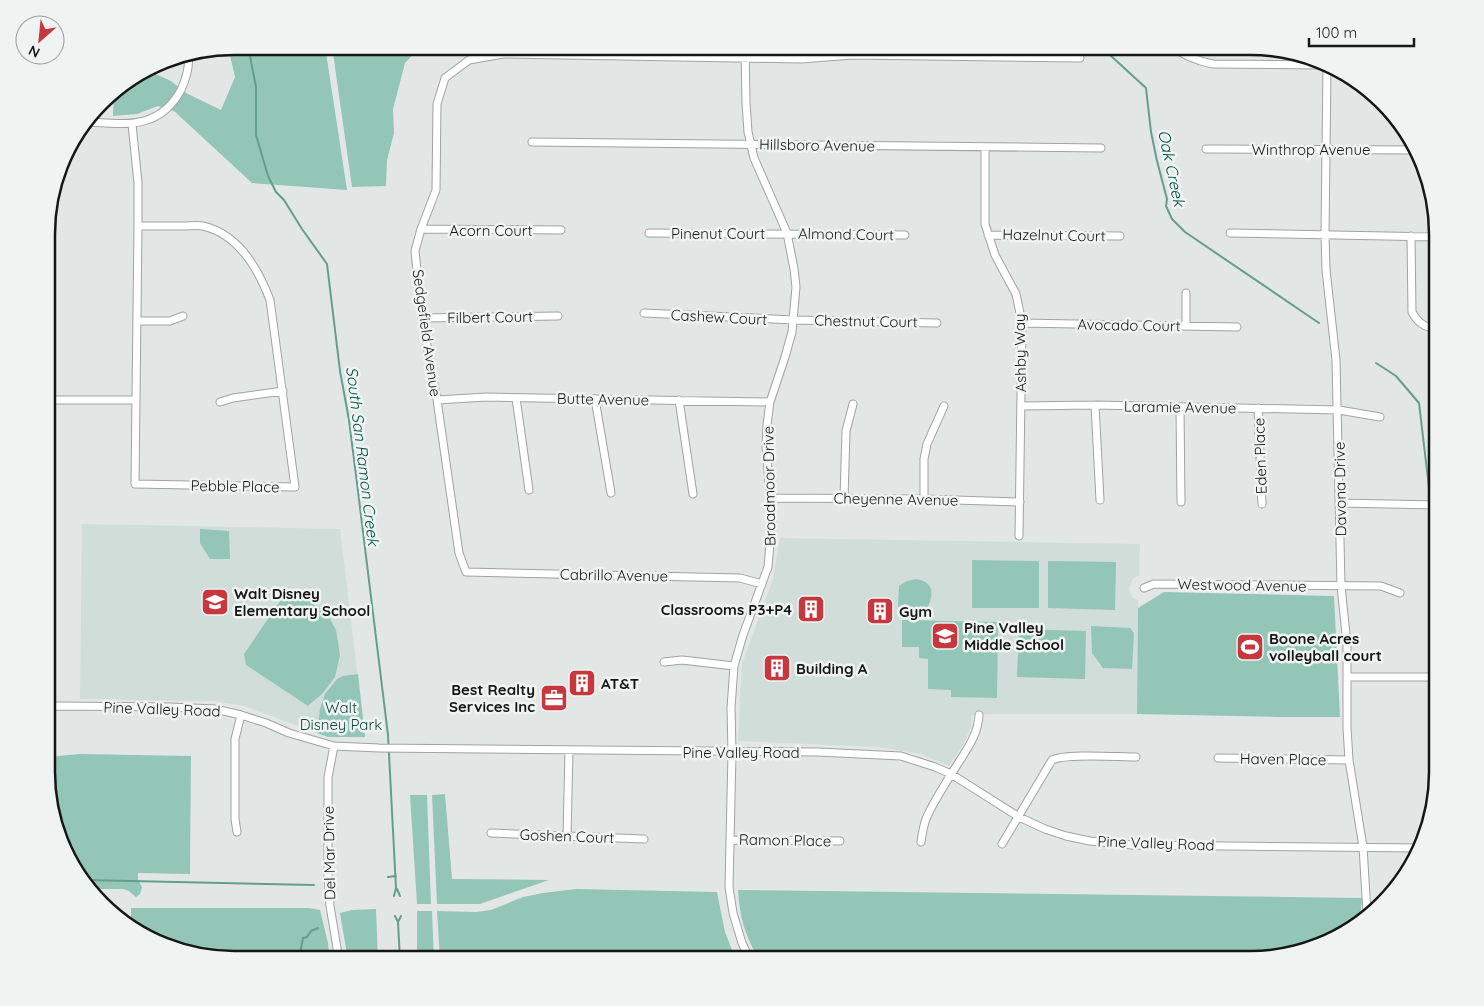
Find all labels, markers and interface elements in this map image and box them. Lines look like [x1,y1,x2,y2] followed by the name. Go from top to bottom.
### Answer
[15,15,65,65] north arrow
[1309,15,1414,47] scale bar
[1316,23,1357,42] text: 100 m
[25,41,43,62] text: N
[1154,128,1190,210] water label: Oak Creek
[759,134,875,156] street label: Hillsboro Avenue
[1252,140,1370,159] street label: Winthrop Avenue
[449,221,533,240] street label: Acorn Court
[671,224,765,243] street label: Pinenut Court
[798,224,894,244] street label: Almond Court
[1002,225,1106,245] street label: Hazelnut Court
[409,268,445,398] street label: Sedgefield Avenue
[670,305,768,329] street label: Cashew Court
[447,307,533,327] street label: Filbert Court
[814,311,918,331] street label: Chestnut Court
[1010,313,1030,393] street label: Ashby Way
[1077,315,1181,335] street label: Avocado Court
[342,365,384,548] water label: South San Ramon Creek
[557,389,649,409] street label: Butte Avenue
[1124,397,1236,417] street label: Laramie Avenue
[1249,417,1271,495] street label: Eden Place
[758,426,780,546] street label: Broadmoor Drive
[1330,442,1350,536] street label: Davona Drive
[190,476,280,496] street label: Pebble Place
[833,488,959,510] street label: Cheyenne Avenue
[560,565,668,585] street label: Cabrillo Avenue
[1177,574,1307,596] street label: Westwood Avenue
[234,584,370,620] place label: Walt Disney Elementary School
[200,587,230,617] school or university icon: Walt Disney Elementary School
[796,594,826,624] building icon: Classrooms P3+P4
[865,596,895,626] building icon: Gym
[661,600,792,619] place label: Classrooms P3+P4
[899,602,932,621] place label: Gym
[964,618,1064,654] place label: Pine Valley Middle School
[930,621,960,651] school or university icon: Pine Valley Middle School
[1269,629,1382,665] place label: Boone Acres volleyball court
[1235,632,1265,662] sports icon: Boone Acres volleyball court
[762,653,792,683] building icon: Building A
[796,659,868,678] place label: Building A
[567,668,597,698] building icon: AT&T
[601,674,639,693] place label: AT&T
[449,680,535,716] place label: Best Realty Services Inc
[539,683,569,713] office icon: Best Realty Services Inc
[103,697,221,721] street label: Pine Valley Road
[300,698,382,734] park label: Walt Disney Park
[682,743,800,762] street label: Pine Valley Road
[1240,749,1326,769] street label: Haven Place
[319,806,339,900] street label: Del Mar Drive
[519,825,615,847] street label: Goshen Court
[739,830,831,850] street label: Ramon Place
[1097,831,1215,855] street label: Pine Valley Road

